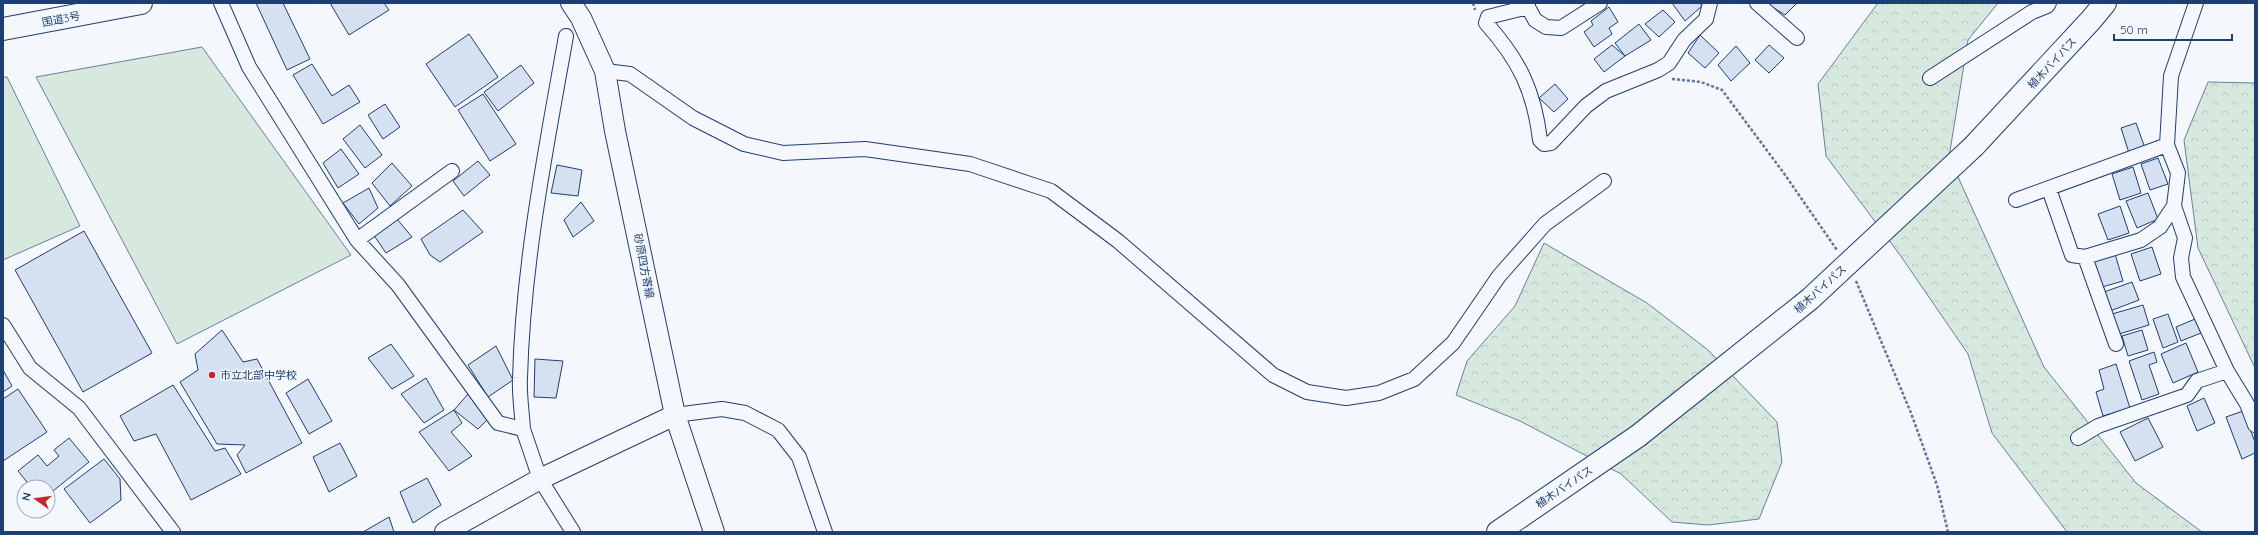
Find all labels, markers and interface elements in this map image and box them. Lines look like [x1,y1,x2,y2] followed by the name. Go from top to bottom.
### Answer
[41,8,81,30] street label: 国道3号
[2114,16,2232,42] scale bar
[2120,22,2148,37] text: 50 m
[2024,34,2080,92] street label: 植木バイパス
[631,232,657,300] street label: 砂原四方寄線
[1791,262,1849,316] street label: 植木バイパス
[220,368,297,382] place label: 市立北部中学校
[207,370,217,380] marker: 市立北部中学校
[1533,463,1595,511] street label: 植木バイパス
[16,479,56,519] north arrow
[19,491,34,502] text: N

